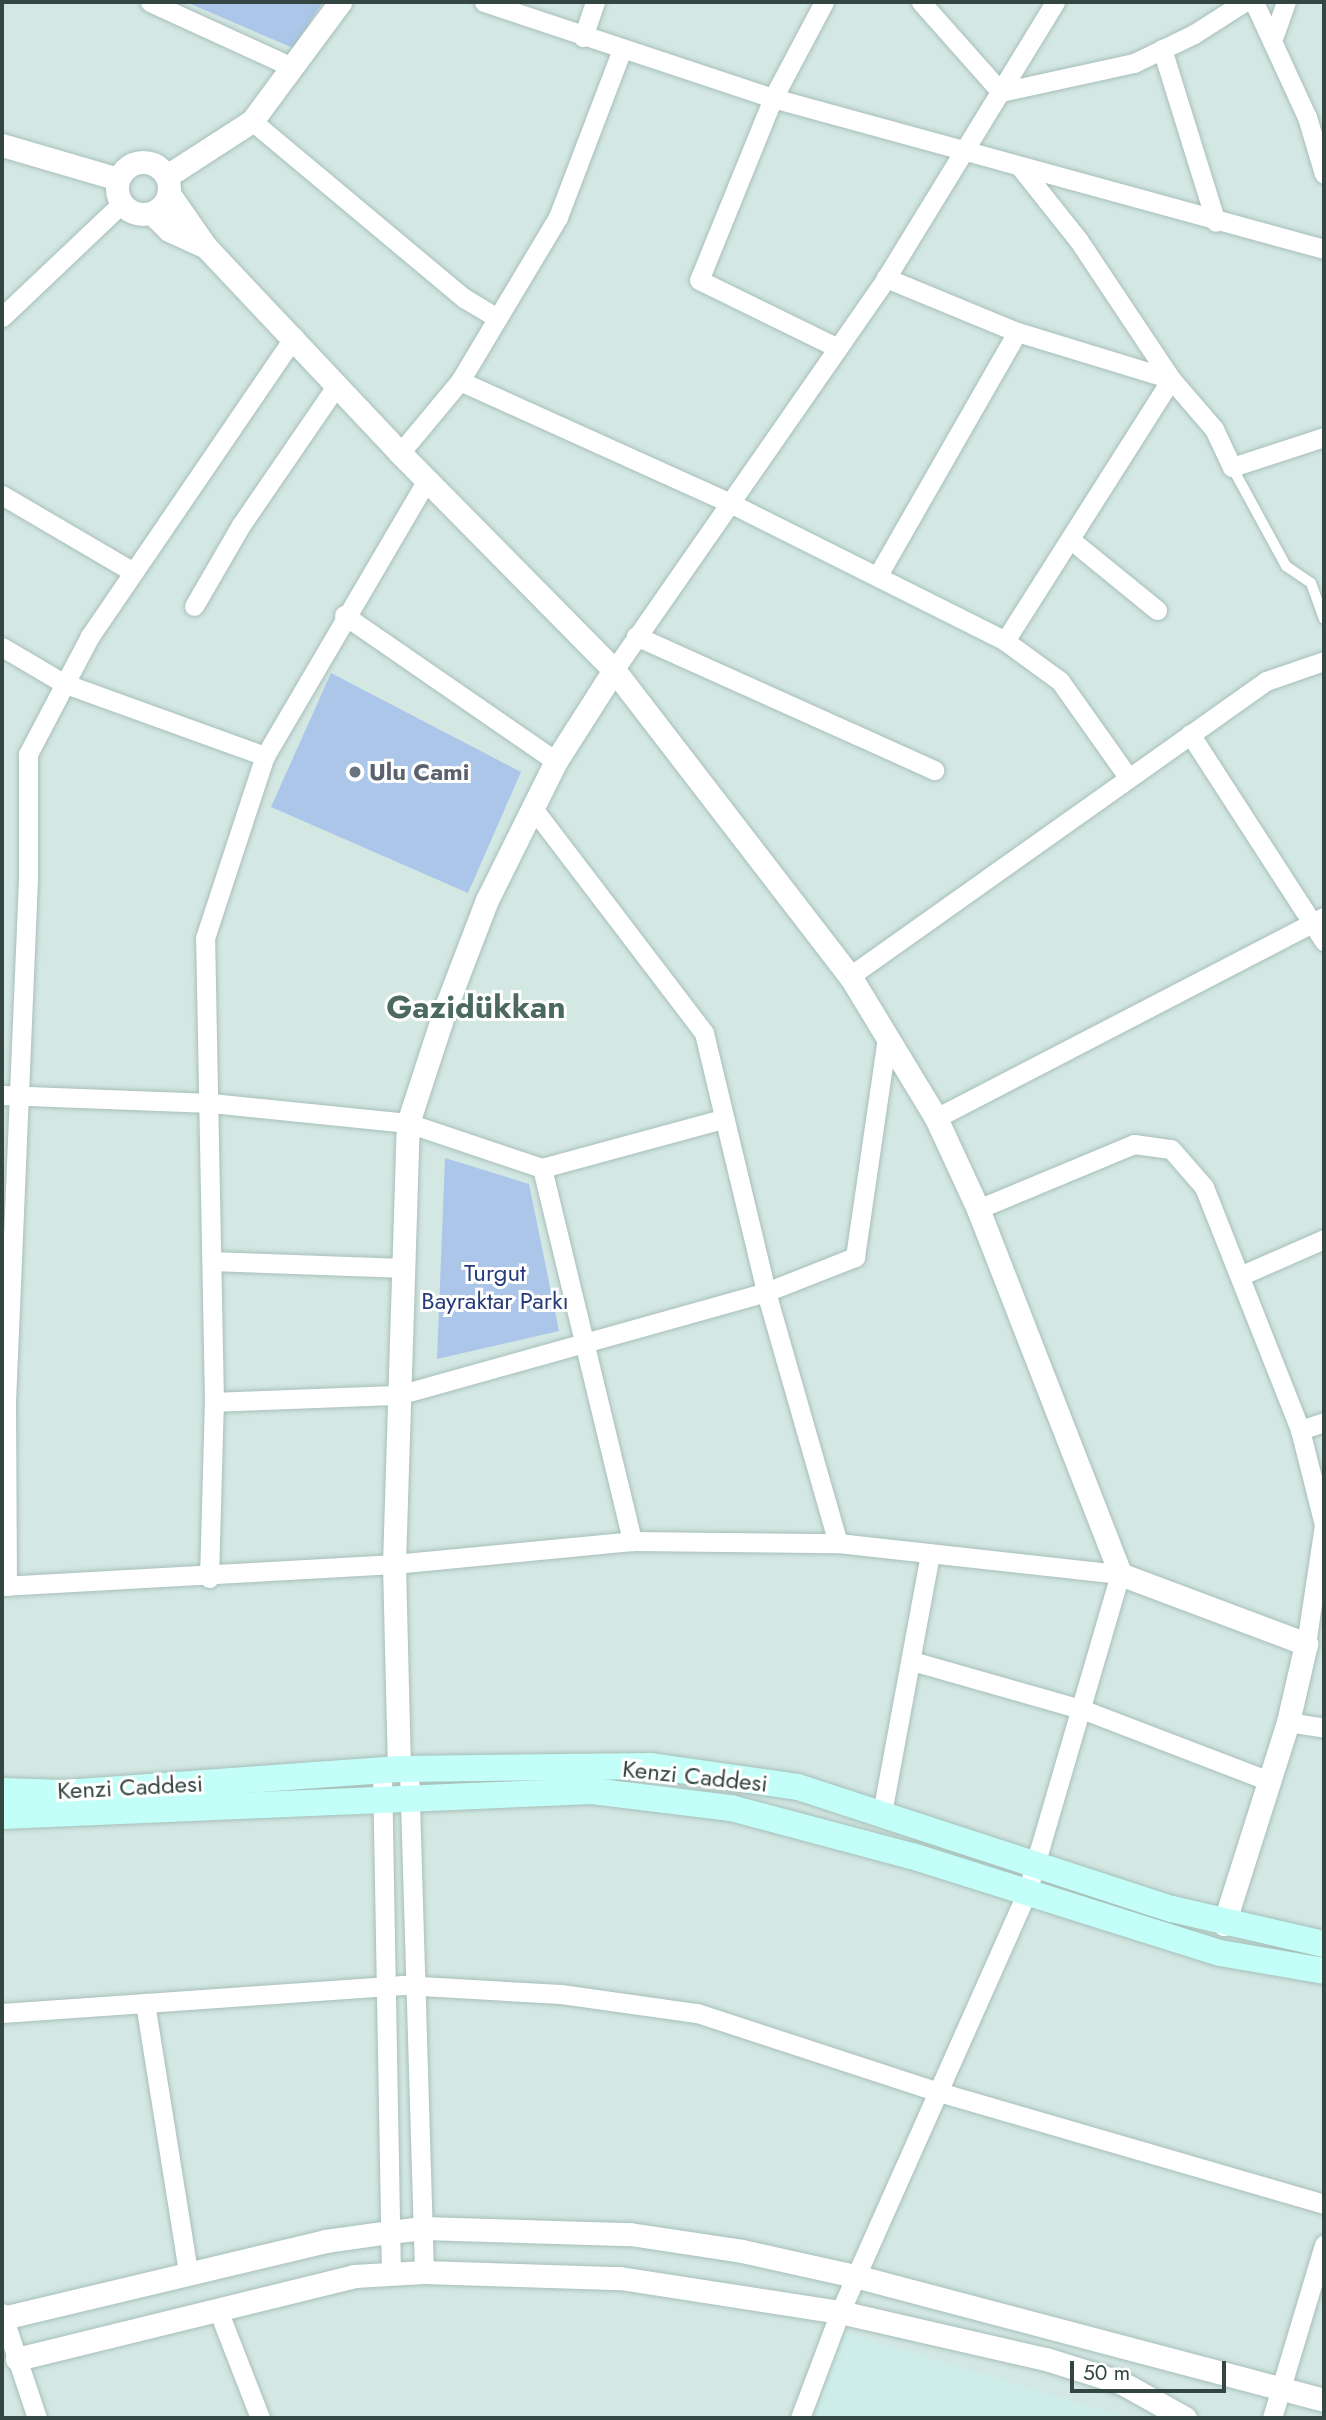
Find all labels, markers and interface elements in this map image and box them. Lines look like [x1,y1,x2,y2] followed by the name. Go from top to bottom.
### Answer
[369,758,469,786] place label: Ulu Cami
[347,764,363,780] marker: Ulu Cami
[386,988,566,1026] district label: Gazidükkan
[421,1259,569,1315] park label: Turgut Bayraktar Parkı
[621,1754,769,1798] street label: Kenzi Caddesi
[56,1769,204,1805] street label: Kenzi Caddesi
[1074,2346,1230,2390] scale bar
[1083,2358,1130,2388] text: 50 m

